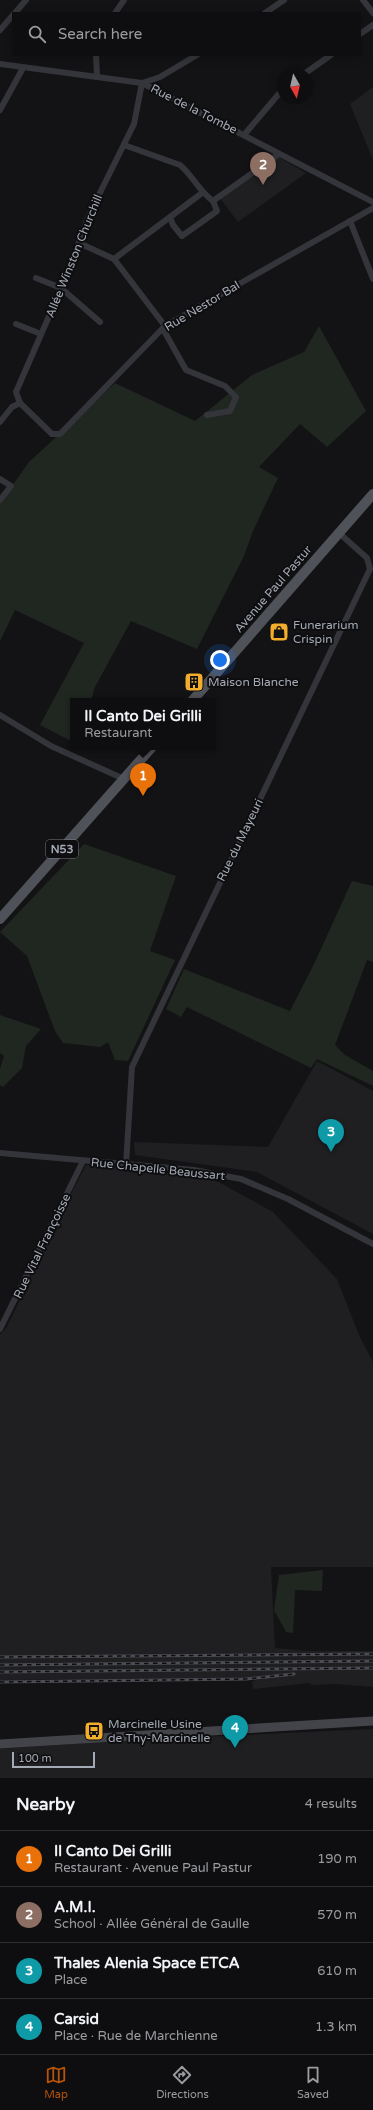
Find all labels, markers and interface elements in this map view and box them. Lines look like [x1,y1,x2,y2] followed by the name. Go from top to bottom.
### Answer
[12,12,361,56] search box
[26,23,48,45] icon: search
[58,25,142,43] text: Search here
[277,68,313,104] north arrow
[148,81,240,137] street label: Rue de la Tombe
[250,152,276,185] pin: 2
[43,192,105,320] street label: Allée Winston Churchill
[162,278,242,334] street label: Rue Nestor Bal
[231,542,315,635] street label: Avenue Paul Pastur
[293,618,359,646] place label: Funerarium Crispin
[268,621,290,643] shop icon: Funerarium Crispin
[210,650,230,670] your location
[183,671,205,693] building icon: Maison Blanche
[208,675,299,689] place label: Maison Blanche
[70,698,216,750] popup
[84,707,202,725] text: Il Canto Dei Grilli
[84,725,152,741] text: Restaurant
[130,763,156,796] pin: 1
[214,796,266,884] street label: Rue du Mayeuri
[46,840,78,858] road number: N53
[318,1119,344,1152] pin: 3
[90,1155,226,1183] street label: Rue Chapelle Beaussart
[11,1191,74,1301] street label: Rue Vital Françoisse
[222,1715,248,1748] pin: 4
[108,1717,210,1745] place label: Marcinelle Usine de Thy-Marcinelle
[83,1720,105,1742] bus stop icon: Marcinelle Usine de Thy-Marcinelle
[12,1750,95,1769] scale bar
[18,1752,52,1765] text: 100 m
[16,1794,75,1815] text: Nearby
[305,1796,357,1812] text: 4 results
[54,1842,171,1860] text: Il Canto Dei Grilli
[25,1851,33,1867] text: 1
[317,1851,357,1867] text: 190 m
[54,1860,252,1876] text: Restaurant · Avenue Paul Pastur
[54,1898,96,1916] text: A.M.I.
[25,1907,33,1923] text: 2
[317,1907,357,1923] text: 570 m
[54,1916,249,1932] text: School · Allée Général de Gaulle
[54,1954,240,1972] text: Thales Alenia Space ETCA
[25,1963,33,1979] text: 3
[317,1963,357,1979] text: 610 m
[54,1972,87,1988] text: Place
[54,2010,99,2028] text: Carsid
[25,2019,33,2035] text: 4
[315,2019,357,2035] text: 1.3 km
[54,2028,218,2044] text: Place · Rue de Marchienne
[44,2064,68,2101] tab: Map
[156,2064,209,2101] tab: Directions
[297,2064,329,2101] tab: Saved

